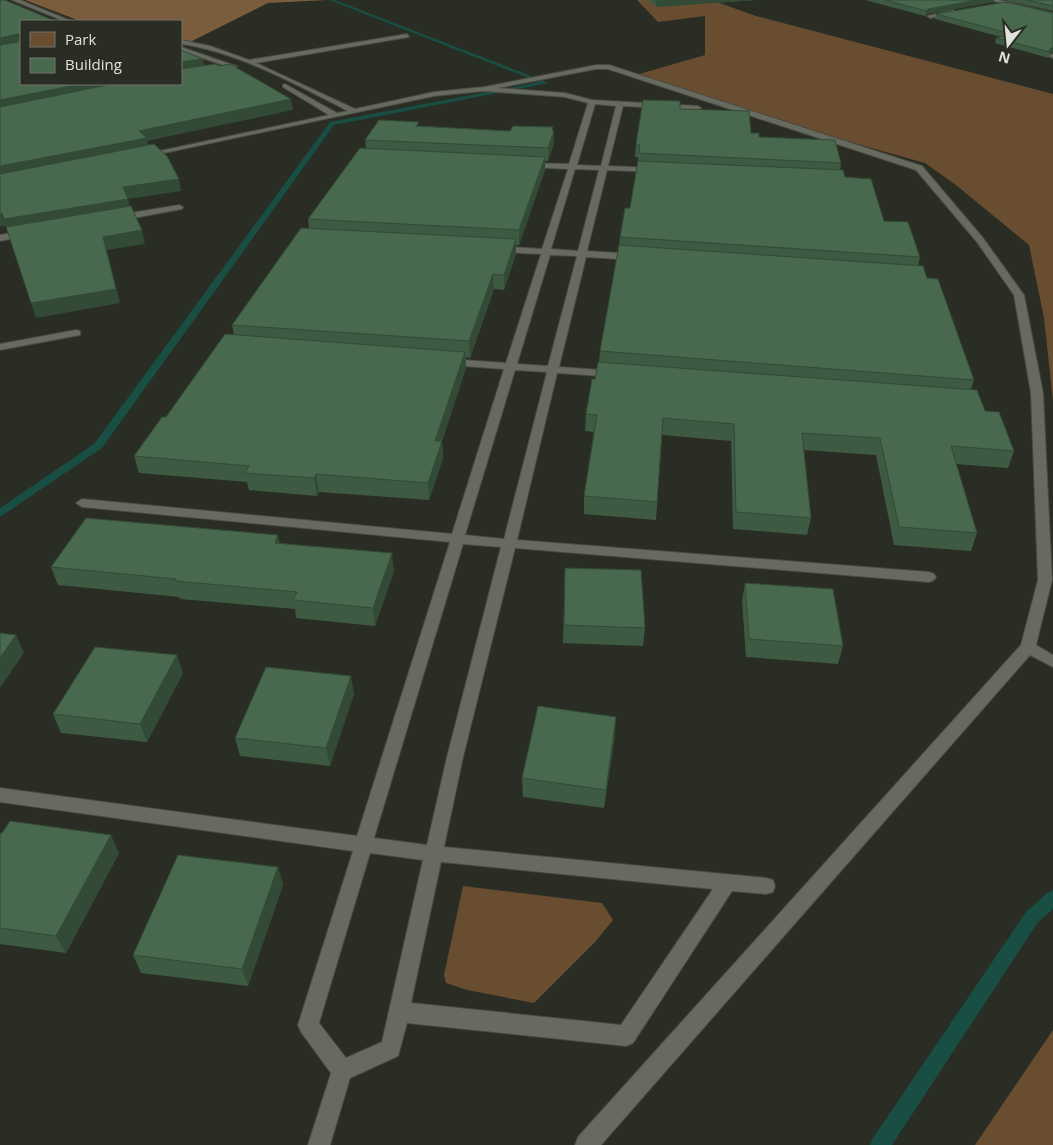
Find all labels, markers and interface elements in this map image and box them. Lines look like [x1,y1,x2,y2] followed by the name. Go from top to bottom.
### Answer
[20,20,182,85] legend
[983,20,1033,70] north arrow
[65,29,96,49] text: Park
[996,47,1012,69] text: N
[65,54,122,74] text: Building

